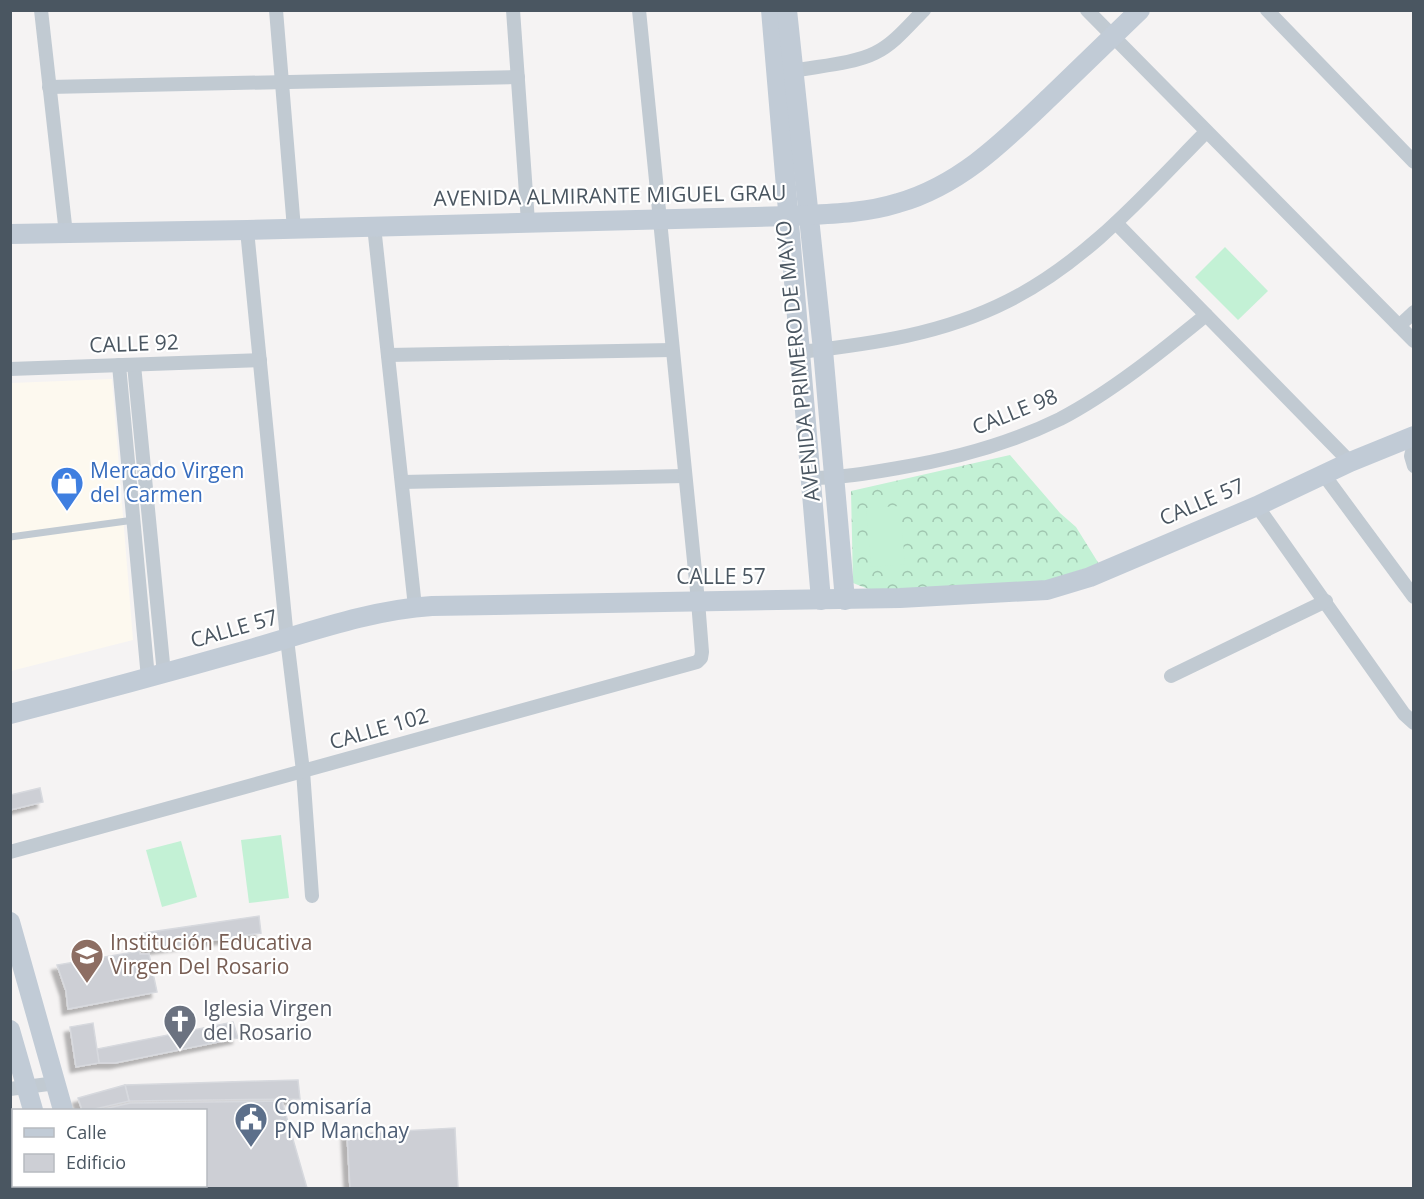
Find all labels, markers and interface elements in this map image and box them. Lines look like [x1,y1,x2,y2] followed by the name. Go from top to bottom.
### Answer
[433,178,787,212] street label: AVENIDA ALMIRANTE MIGUEL GRAU
[768,219,826,503] street label: AVENIDA PRIMERO DE MAYO
[89,327,179,359] street label: CALLE 92
[968,381,1061,441] street label: CALLE 98
[90,456,244,508] place label: Mercado Virgen del Carmen
[49,465,85,512] shop icon: Mercado Virgen del Carmen
[1155,471,1248,531] street label: CALLE 57
[676,562,766,590] street label: CALLE 57
[187,602,281,654] street label: CALLE 57
[326,701,431,755] street label: CALLE 102
[110,928,312,980] place label: Institución Educativa Virgen Del Rosario
[69,937,105,984] school or university icon: Institución Educativa Virgen Del Rosario
[203,994,332,1046] place label: Iglesia Virgen del Rosario
[162,1003,198,1050] church icon: Iglesia Virgen del Rosario
[274,1092,410,1144] place label: Comisaría PNP Manchay
[233,1101,269,1148] public building icon: Comisaría PNP Manchay
[12,1109,207,1187] legend
[66,1120,107,1144] text: Calle
[66,1150,126,1174] text: Edificio

